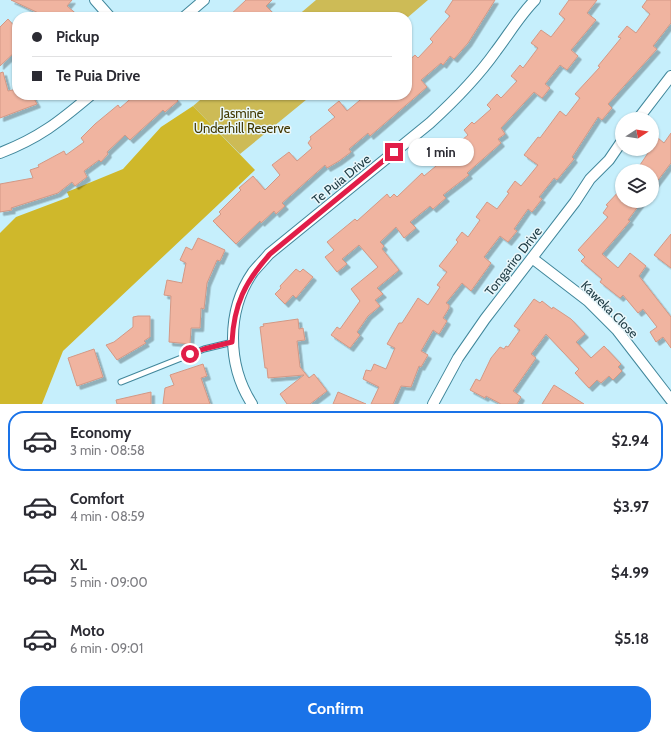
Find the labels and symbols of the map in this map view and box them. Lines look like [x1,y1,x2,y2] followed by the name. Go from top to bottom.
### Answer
[194,105,291,136] park label: Jasmine Underhill Reserve
[615,112,659,156] north arrow
[408,138,474,166] callout: 1 min
[385,143,403,161] route end
[308,150,374,207] street label: Te Puia Drive
[481,223,545,299] street label: Tongariro Drive
[578,277,642,341] street label: Kaweka Close
[181,345,199,363] route start

